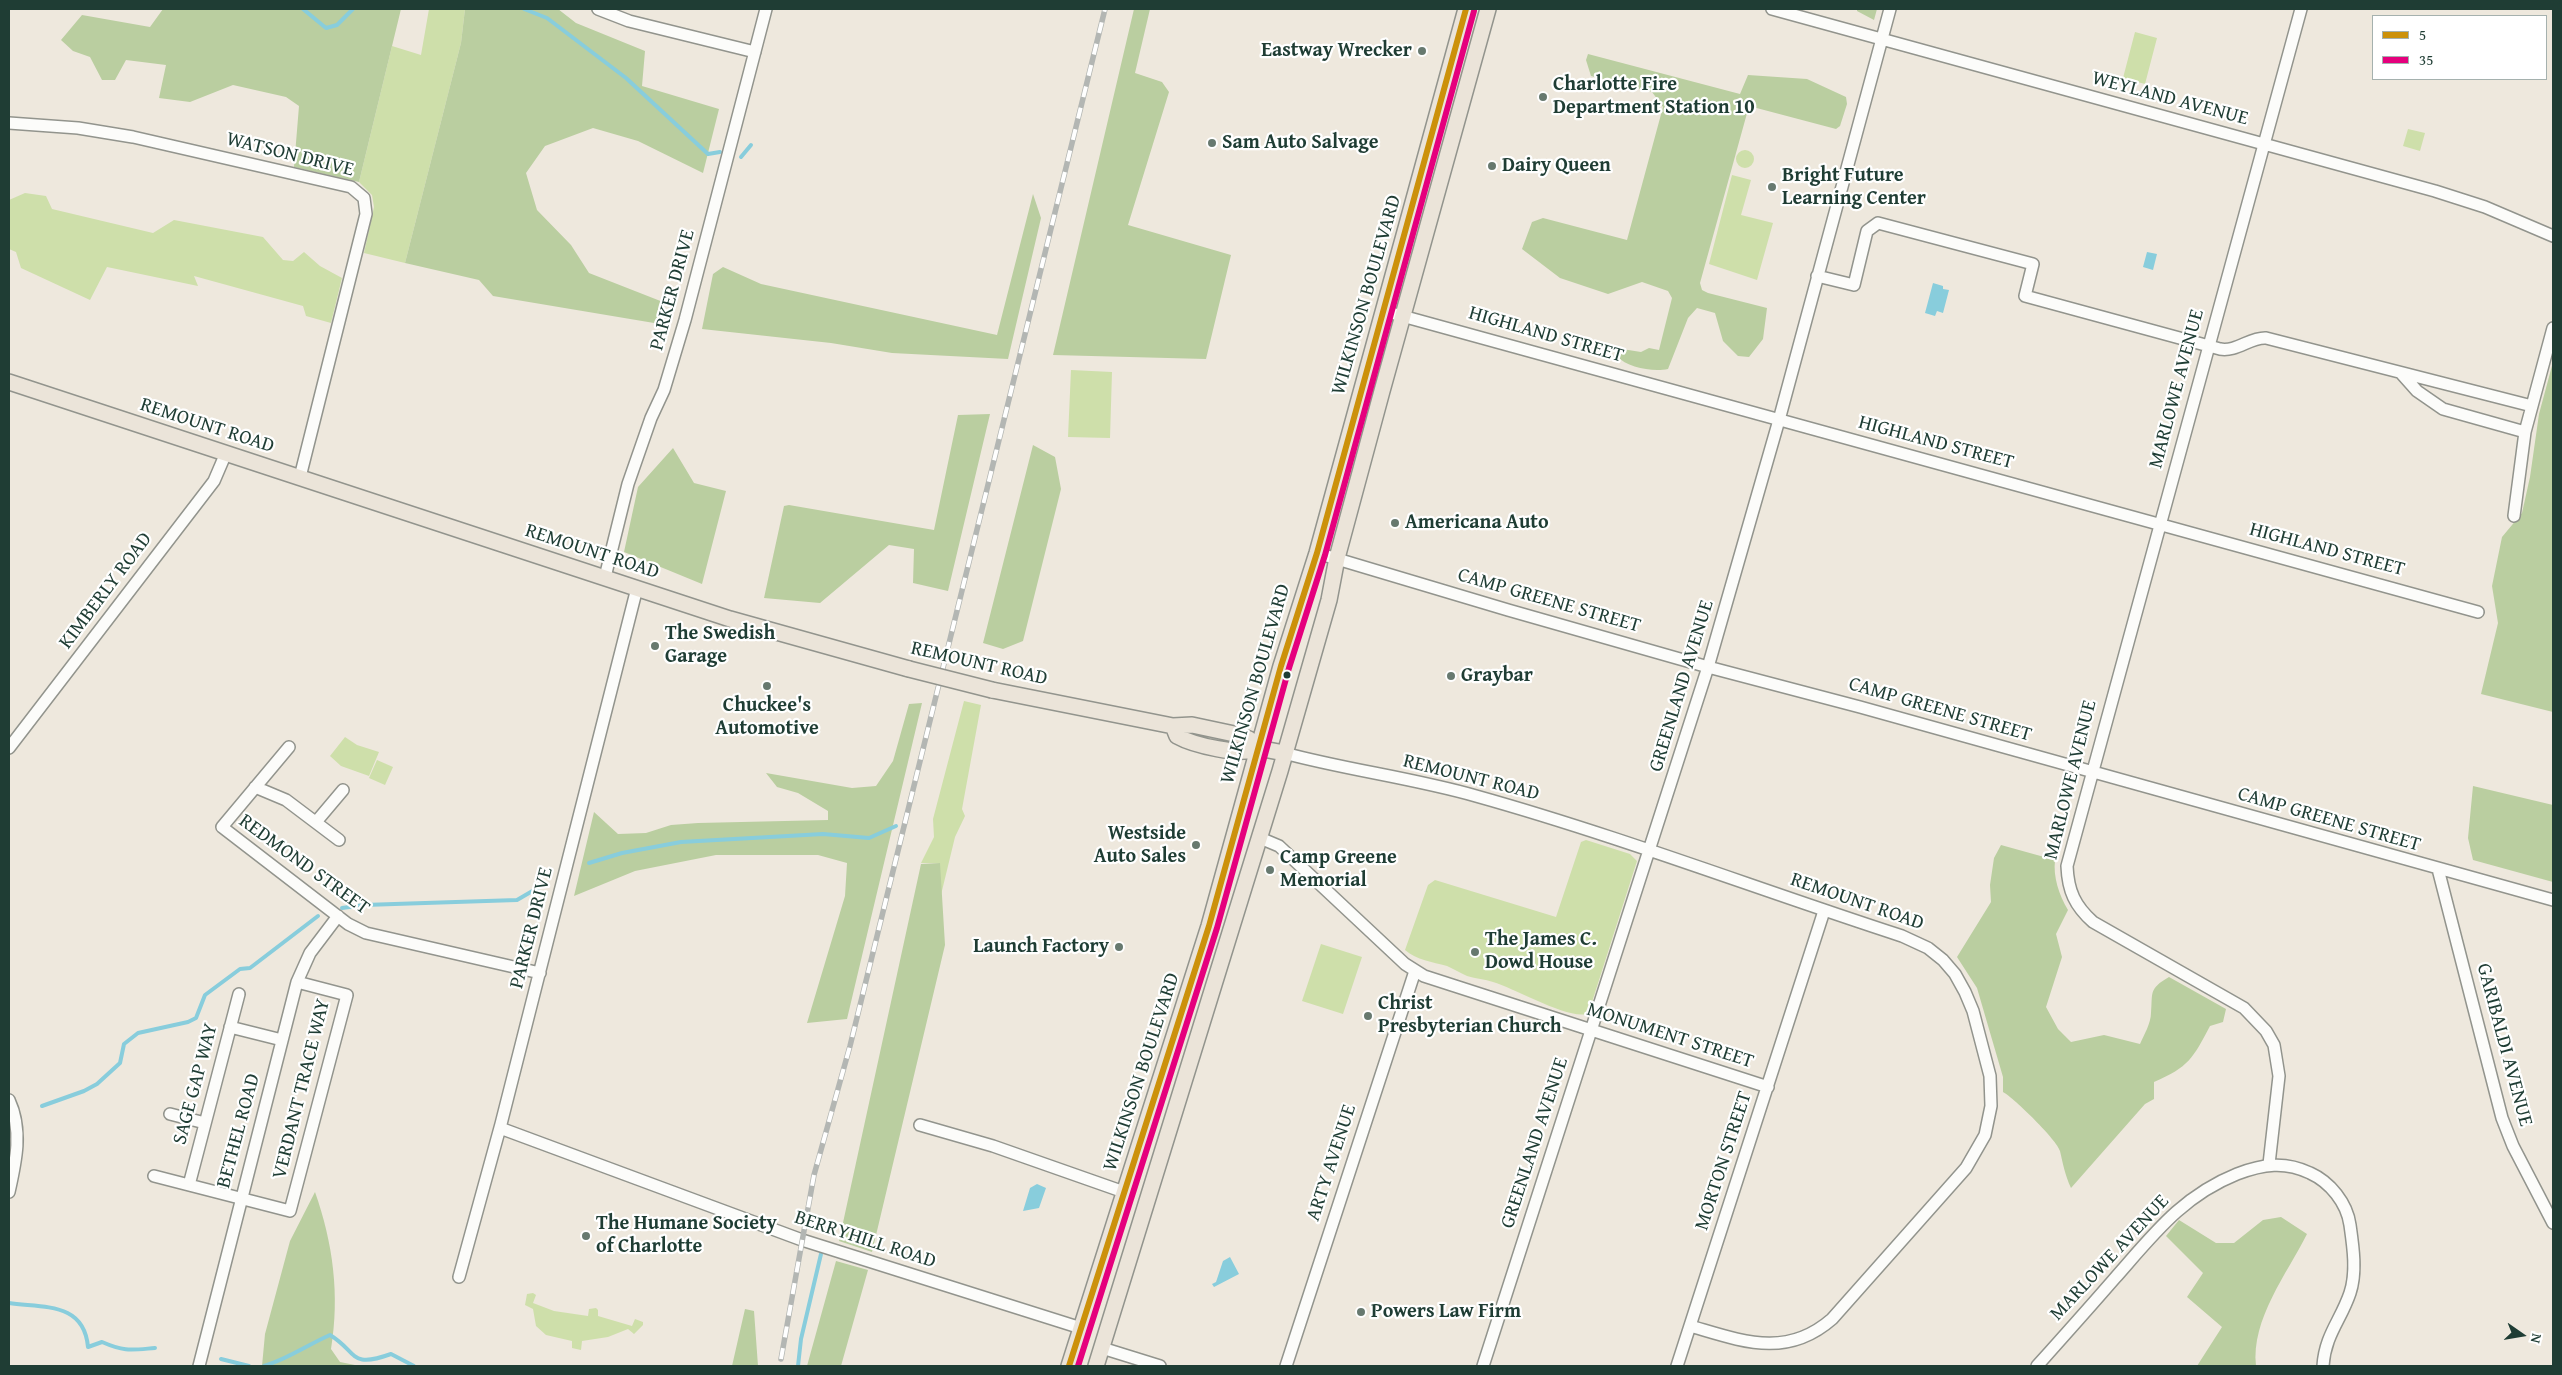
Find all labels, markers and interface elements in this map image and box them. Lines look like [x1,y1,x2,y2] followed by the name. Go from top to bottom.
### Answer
[2372,15,2547,80] legend
[2419,24,2426,45] text: 5
[1261,39,1412,63] place label: Eastway Wrecker
[1416,45,1428,57] marker: Eastway Wrecker
[2419,49,2433,70] text: 35
[2089,67,2251,131] street label: WEYLAND AVENUE
[1553,73,1755,120] place label: Charlotte Fire Department Station 10
[1537,91,1549,103] marker: Charlotte Fire Department Station 10
[224,128,356,182] street label: WATSON DRIVE
[1222,131,1379,155] place label: Sam Auto Salvage
[1206,137,1218,149] marker: Sam Auto Salvage
[1502,154,1611,178] place label: Dairy Queen
[1486,160,1498,172] marker: Dairy Queen
[1782,164,1926,211] place label: Bright Future Learning Center
[1766,181,1778,193] marker: Bright Future Learning Center
[1327,192,1407,398] street label: WILKINSON BOULEVARD
[645,227,701,353] street label: PARKER DRIVE
[1466,301,1626,369] street label: HIGHLAND STREET
[2144,307,2210,471] street label: MARLOWE AVENUE
[137,393,277,459] street label: REMOUNT ROAD
[1856,411,2016,475] street label: HIGHLAND STREET
[1405,511,1549,535] place label: Americana Auto
[1389,517,1401,529] marker: Americana Auto
[2247,518,2407,582] street label: HIGHLAND STREET
[522,519,662,585] street label: REMOUNT ROAD
[54,528,158,654] street label: KIMBERLY ROAD
[1455,563,1643,639] street label: CAMP GREENE STREET
[1216,581,1296,787] street label: WILKINSON BOULEVARD
[1644,597,1720,775] street label: GREENLAND AVENUE
[665,622,775,669] place label: The Swedish Garage
[908,637,1050,691] street label: REMOUNT ROAD
[649,640,661,652] marker: The Swedish Garage
[1461,664,1533,688] place label: Graybar
[1282,670,1292,680] unlabelled marker
[1445,670,1457,682] marker: Graybar
[1846,672,2034,748] street label: CAMP GREENE STREET
[761,680,773,692] marker: Chuckee's Automotive
[715,694,819,741] place label: Chuckee's Automotive
[2040,698,2102,862] street label: MARLOWE AVENUE
[1400,749,1542,807] street label: REMOUNT ROAD
[2235,782,2423,858] street label: CAMP GREENE STREET
[234,809,374,921] street label: REDMOND STREET
[1094,822,1186,869] place label: Westside Auto Sales
[1190,839,1202,851] marker: Westside Auto Sales
[1280,846,1397,893] place label: Camp Greene Memorial
[1264,864,1276,876] marker: Camp Greene Memorial
[505,865,559,991] street label: PARKER DRIVE
[1787,868,1927,936] street label: REMOUNT ROAD
[1485,928,1597,975] place label: The James C. Dowd House
[973,935,1109,959] place label: Launch Factory
[1113,941,1125,953] marker: Launch Factory
[1469,946,1481,958] marker: The James C. Dowd House
[2471,961,2537,1129] street label: GARIBALDI AVENUE
[1099,970,1185,1174] street label: WILKINSON BOULEVARD
[1378,992,1562,1039] place label: Christ Presbyterian Church
[268,996,336,1182] street label: VERDANT TRACE WAY
[1584,998,1756,1074] street label: MONUMENT STREET
[1362,1010,1374,1022] marker: Christ Presbyterian Church
[168,1021,224,1147] street label: SAGE GAP WAY
[1496,1055,1574,1231] street label: GREENLAND AVENUE
[212,1071,266,1191] street label: BETHEL ROAD
[1690,1089,1758,1233] street label: MORTON STREET
[1302,1102,1362,1224] street label: ARTY AVENUE
[2045,1190,2175,1326] street label: MARLOWE AVENUE
[791,1206,939,1274] street label: BERRYHILL ROAD
[596,1212,777,1259] place label: The Humane Society of Charlotte
[580,1230,592,1242] marker: The Humane Society of Charlotte
[1371,1300,1521,1324] place label: Powers Law Firm
[1355,1306,1367,1318] marker: Powers Law Firm
[2497,1310,2547,1360] north arrow
[2526,1332,2547,1345] text: N

